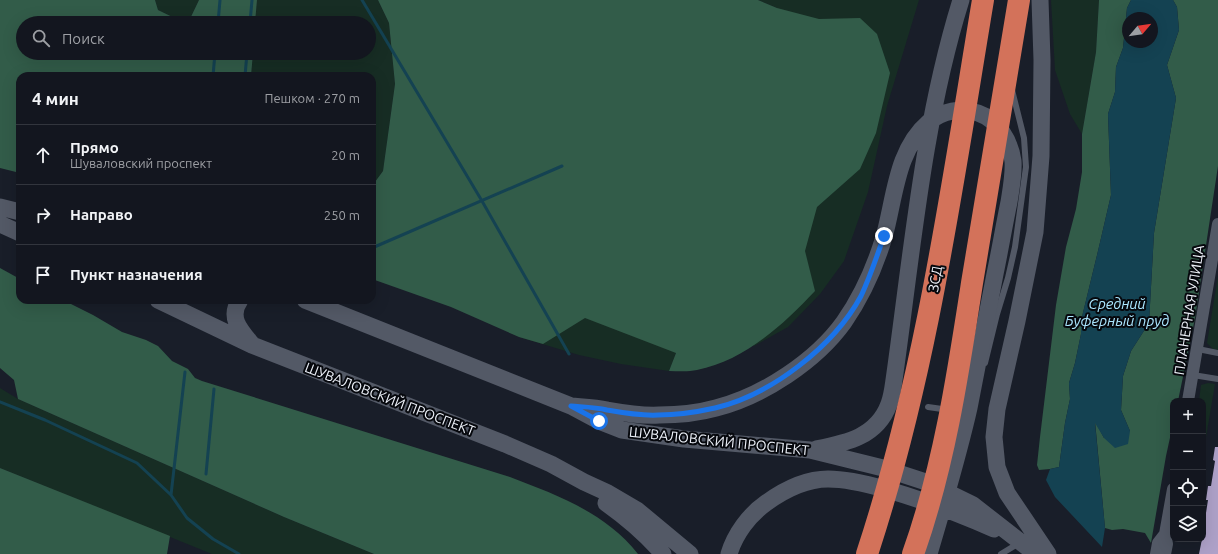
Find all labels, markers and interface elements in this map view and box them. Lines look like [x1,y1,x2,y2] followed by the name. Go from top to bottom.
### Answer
[1122,12,1158,48] north arrow
[16,16,376,60] search box
[30,27,52,49] icon: search
[62,30,105,47] text: Поиск
[32,89,79,108] text: 4 мин
[264,91,360,105] text: Пешком · 270 m
[70,139,119,156] text: Прямо
[32,144,54,166] icon: ahead
[331,148,360,162] text: 20 m
[70,156,212,170] text: Шуваловский проспект
[32,204,54,226] icon: right
[70,206,133,223] text: Направо
[324,208,360,222] text: 250 m
[875,227,893,245] route end
[1171,244,1207,376] street label: ПЛАНЕРНАЯ УЛИЦА
[32,264,54,286] icon: arrive
[925,264,945,293] street label: ЗСД
[70,266,203,283] text: Пункт назначения
[1065,295,1169,329] water label: Средний Буферный пруд
[303,358,478,439] street label: ШУВАЛОВСКИЙ ПРОСПЕКТ
[1170,398,1206,542] map controls
[1170,398,1206,434] button: +
[590,412,608,430] route start
[628,423,810,458] street label: ШУВАЛОВСКИЙ ПРОСПЕКТ
[1170,434,1206,470] button: −
[1170,470,1206,506] button: locate
[1170,506,1206,542] button: layers

